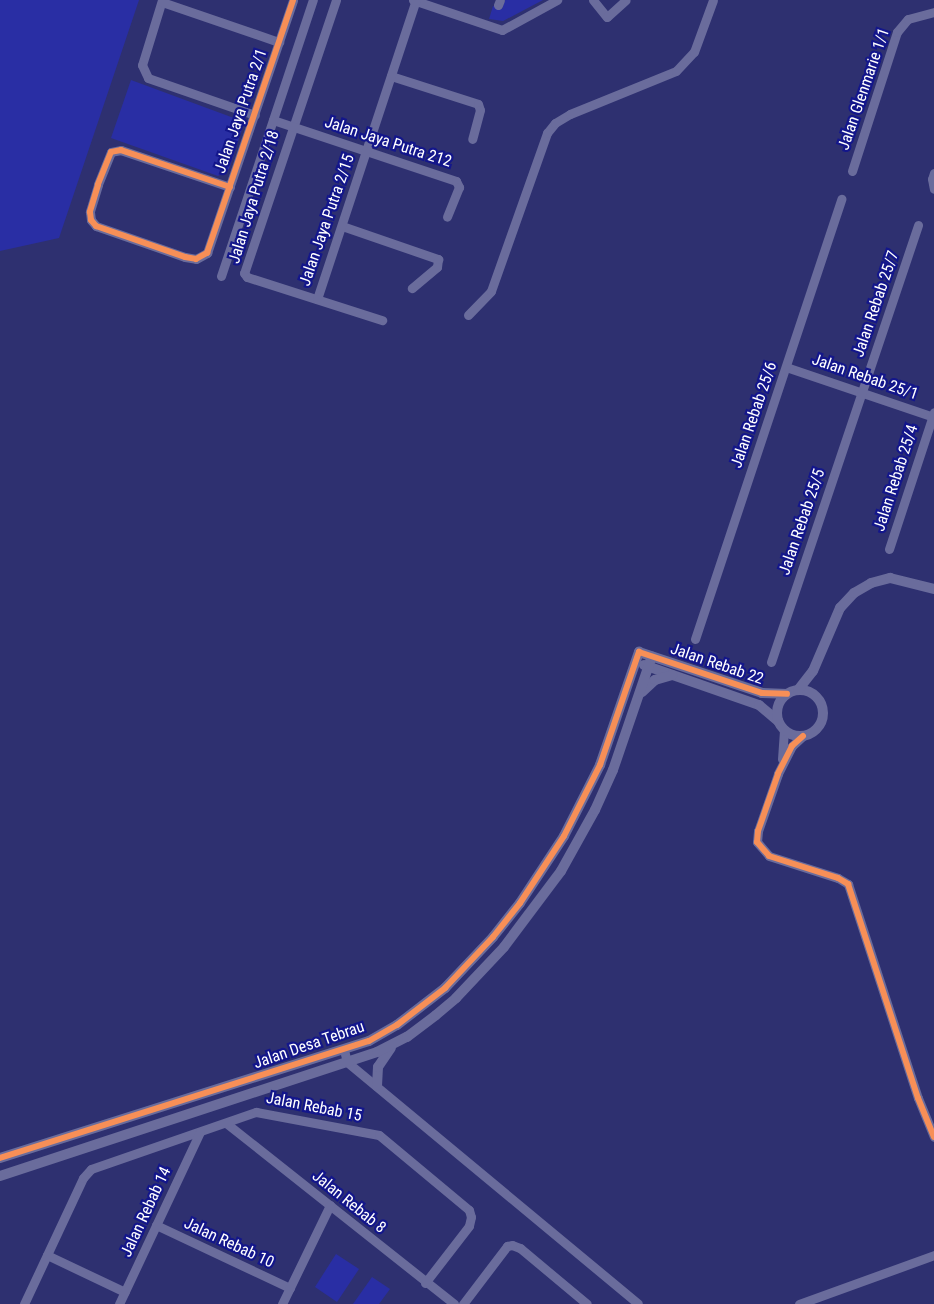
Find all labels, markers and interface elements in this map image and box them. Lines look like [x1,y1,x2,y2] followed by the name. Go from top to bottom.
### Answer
[834,26,894,152] street label: Jalan Glenmarie 1/1
[211,46,271,176] street label: Jalan Jaya Putra 2/1
[322,112,454,172] street label: Jalan Jaya Putra 212
[225,128,283,266] street label: Jalan Jaya Putra 2/18
[295,152,359,288] street label: Jalan Jaya Putra 2/15
[849,248,903,360] street label: Jalan Rebab 25/7
[809,350,921,404] street label: Jalan Rebab 25/1
[727,359,781,471] street label: Jalan Rebab 25/6
[870,422,922,534] street label: Jalan Rebab 25/4
[775,466,829,578] street label: Jalan Rebab 25/5
[668,639,766,689] street label: Jalan Rebab 22
[251,1017,367,1073] street label: Jalan Desa Tebrau
[265,1088,363,1126] street label: Jalan Rebab 15
[117,1164,175,1260] street label: Jalan Rebab 14
[308,1166,390,1238] street label: Jalan Rebab 8
[181,1214,277,1272] street label: Jalan Rebab 10

